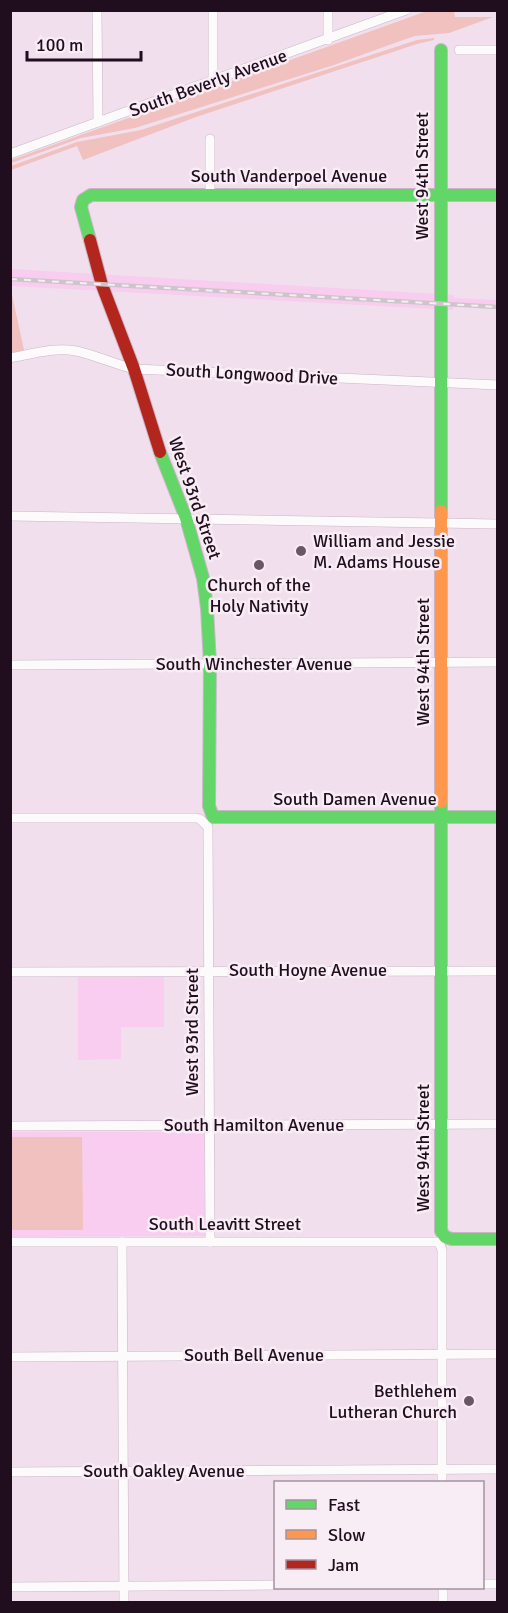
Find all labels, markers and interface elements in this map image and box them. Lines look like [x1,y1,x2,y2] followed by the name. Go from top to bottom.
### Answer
[27,24,141,62] scale bar
[36,34,83,56] text: 100 m
[126,44,290,122] street label: South Beverly Avenue
[411,112,433,240] street label: West 94th Street
[191,165,387,187] street label: South Vanderpoel Avenue
[165,359,339,389] street label: South Longwood Drive
[164,434,226,562] street label: West 93rd Street
[313,530,455,573] place label: William and Jessie M. Adams House
[294,544,308,558] marker: William and Jessie M. Adams House
[252,558,266,572] marker: Church of the Holy Nativity
[207,574,311,617] place label: Church of the Holy Nativity
[412,598,434,726] street label: West 94th Street
[156,653,352,675] street label: South Winchester Avenue
[273,788,437,810] street label: South Damen Avenue
[229,959,387,981] street label: South Hoyne Avenue
[181,968,203,1096] street label: West 93rd Street
[412,1084,434,1212] street label: West 94th Street
[164,1114,344,1136] street label: South Hamilton Avenue
[149,1213,301,1235] street label: South Leavitt Street
[184,1344,324,1366] street label: South Bell Avenue
[329,1380,457,1423] place label: Bethlehem Lutheran Church
[462,1394,476,1408] marker: Bethlehem Lutheran Church
[83,1460,245,1482] street label: South Oakley Avenue
[274,1481,484,1589] legend
[328,1494,360,1516] text: Fast
[328,1524,365,1546] text: Slow
[328,1554,359,1576] text: Jam

